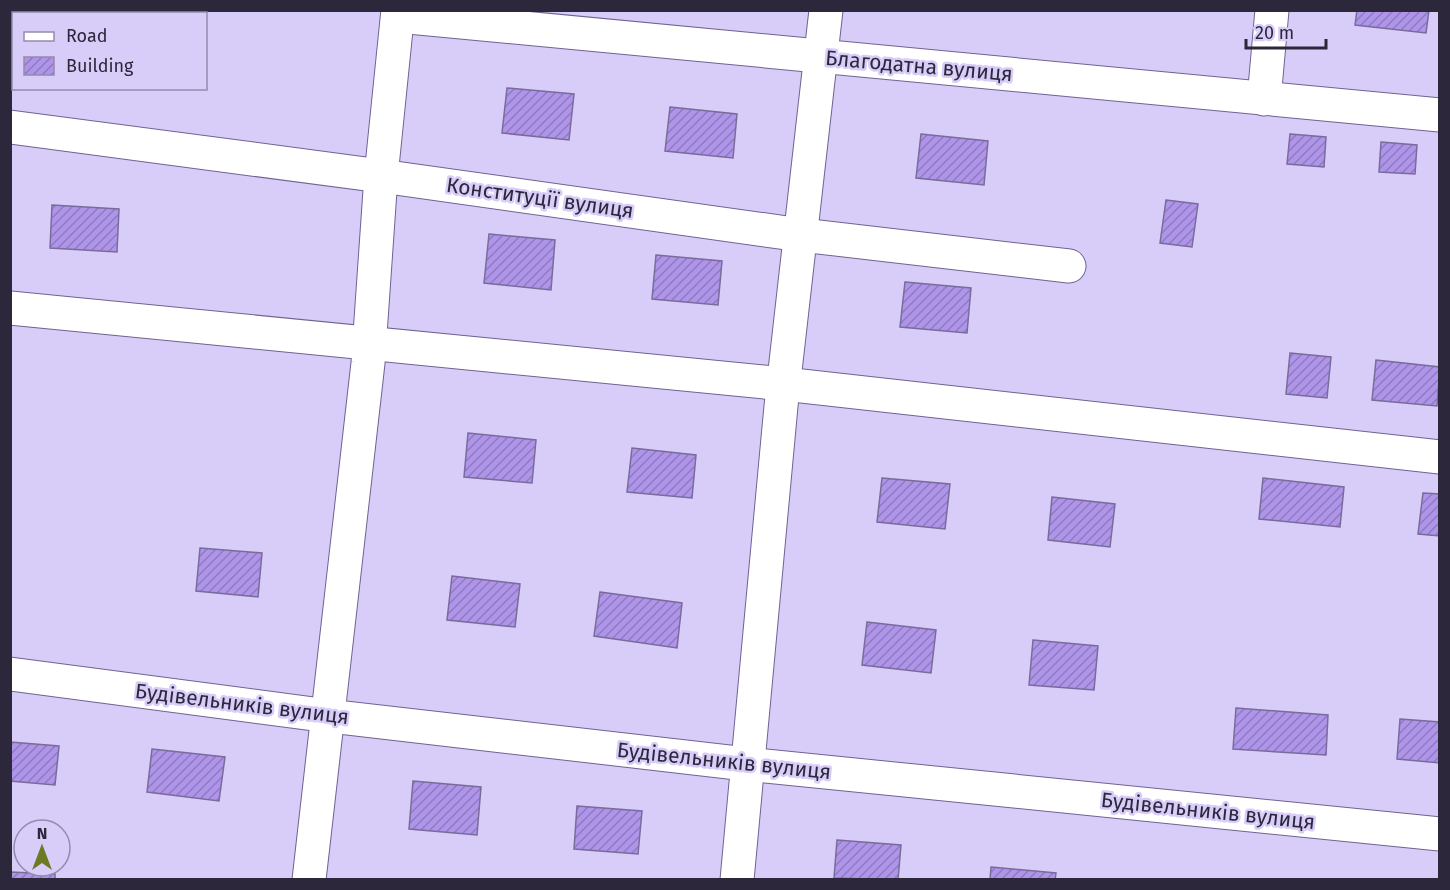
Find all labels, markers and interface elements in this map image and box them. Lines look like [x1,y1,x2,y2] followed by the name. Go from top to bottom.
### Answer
[12,12,207,90] legend
[1246,12,1326,50] scale bar
[1255,22,1294,44] text: 20 m
[66,25,108,47] text: Road
[824,45,1014,87] street label: Благодатна вулиця
[66,55,134,77] text: Building
[445,172,635,224] street label: Конституції вулиця
[134,678,350,730] street label: Будівельників вулиця
[616,737,832,785] street label: Будівельників вулиця
[1100,787,1316,835] street label: Будівельників вулиця
[12,818,72,878] north arrow
[37,824,47,843] text: N

